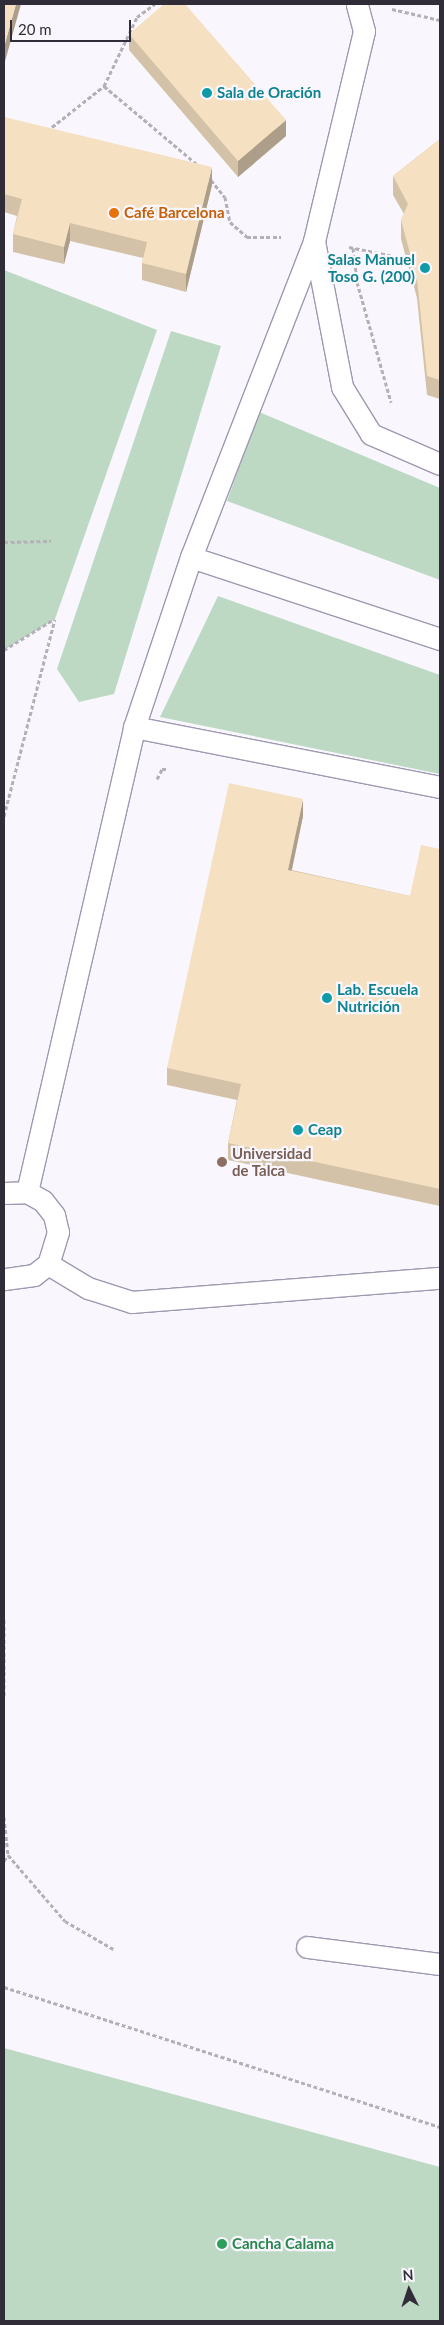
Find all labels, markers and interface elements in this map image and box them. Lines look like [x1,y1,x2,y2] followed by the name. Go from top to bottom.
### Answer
[12,10,134,42] scale bar
[18,20,52,38] text: 20 m
[217,84,321,102] place label: Sala de Oración
[201,87,213,99] marker: Sala de Oración
[124,204,224,222] place label: Café Barcelona
[108,207,120,219] marker: Café Barcelona
[327,250,415,285] place label: Salas Manuel Toso G. (200)
[419,262,431,274] marker: Salas Manuel Toso G. (200)
[337,980,418,1015] place label: Lab. Escuela Nutrición
[321,992,333,1004] marker: Lab. Escuela Nutrición
[308,1121,342,1139] place label: Ceap
[292,1124,304,1136] marker: Ceap
[232,1144,311,1179] place label: Universidad de Talca
[216,1156,228,1168] marker: Universidad de Talca
[232,2235,334,2253] place label: Cancha Calama
[216,2238,228,2250] marker: Cancha Calama
[384,2265,434,2315] north arrow
[402,2266,414,2283] text: N

